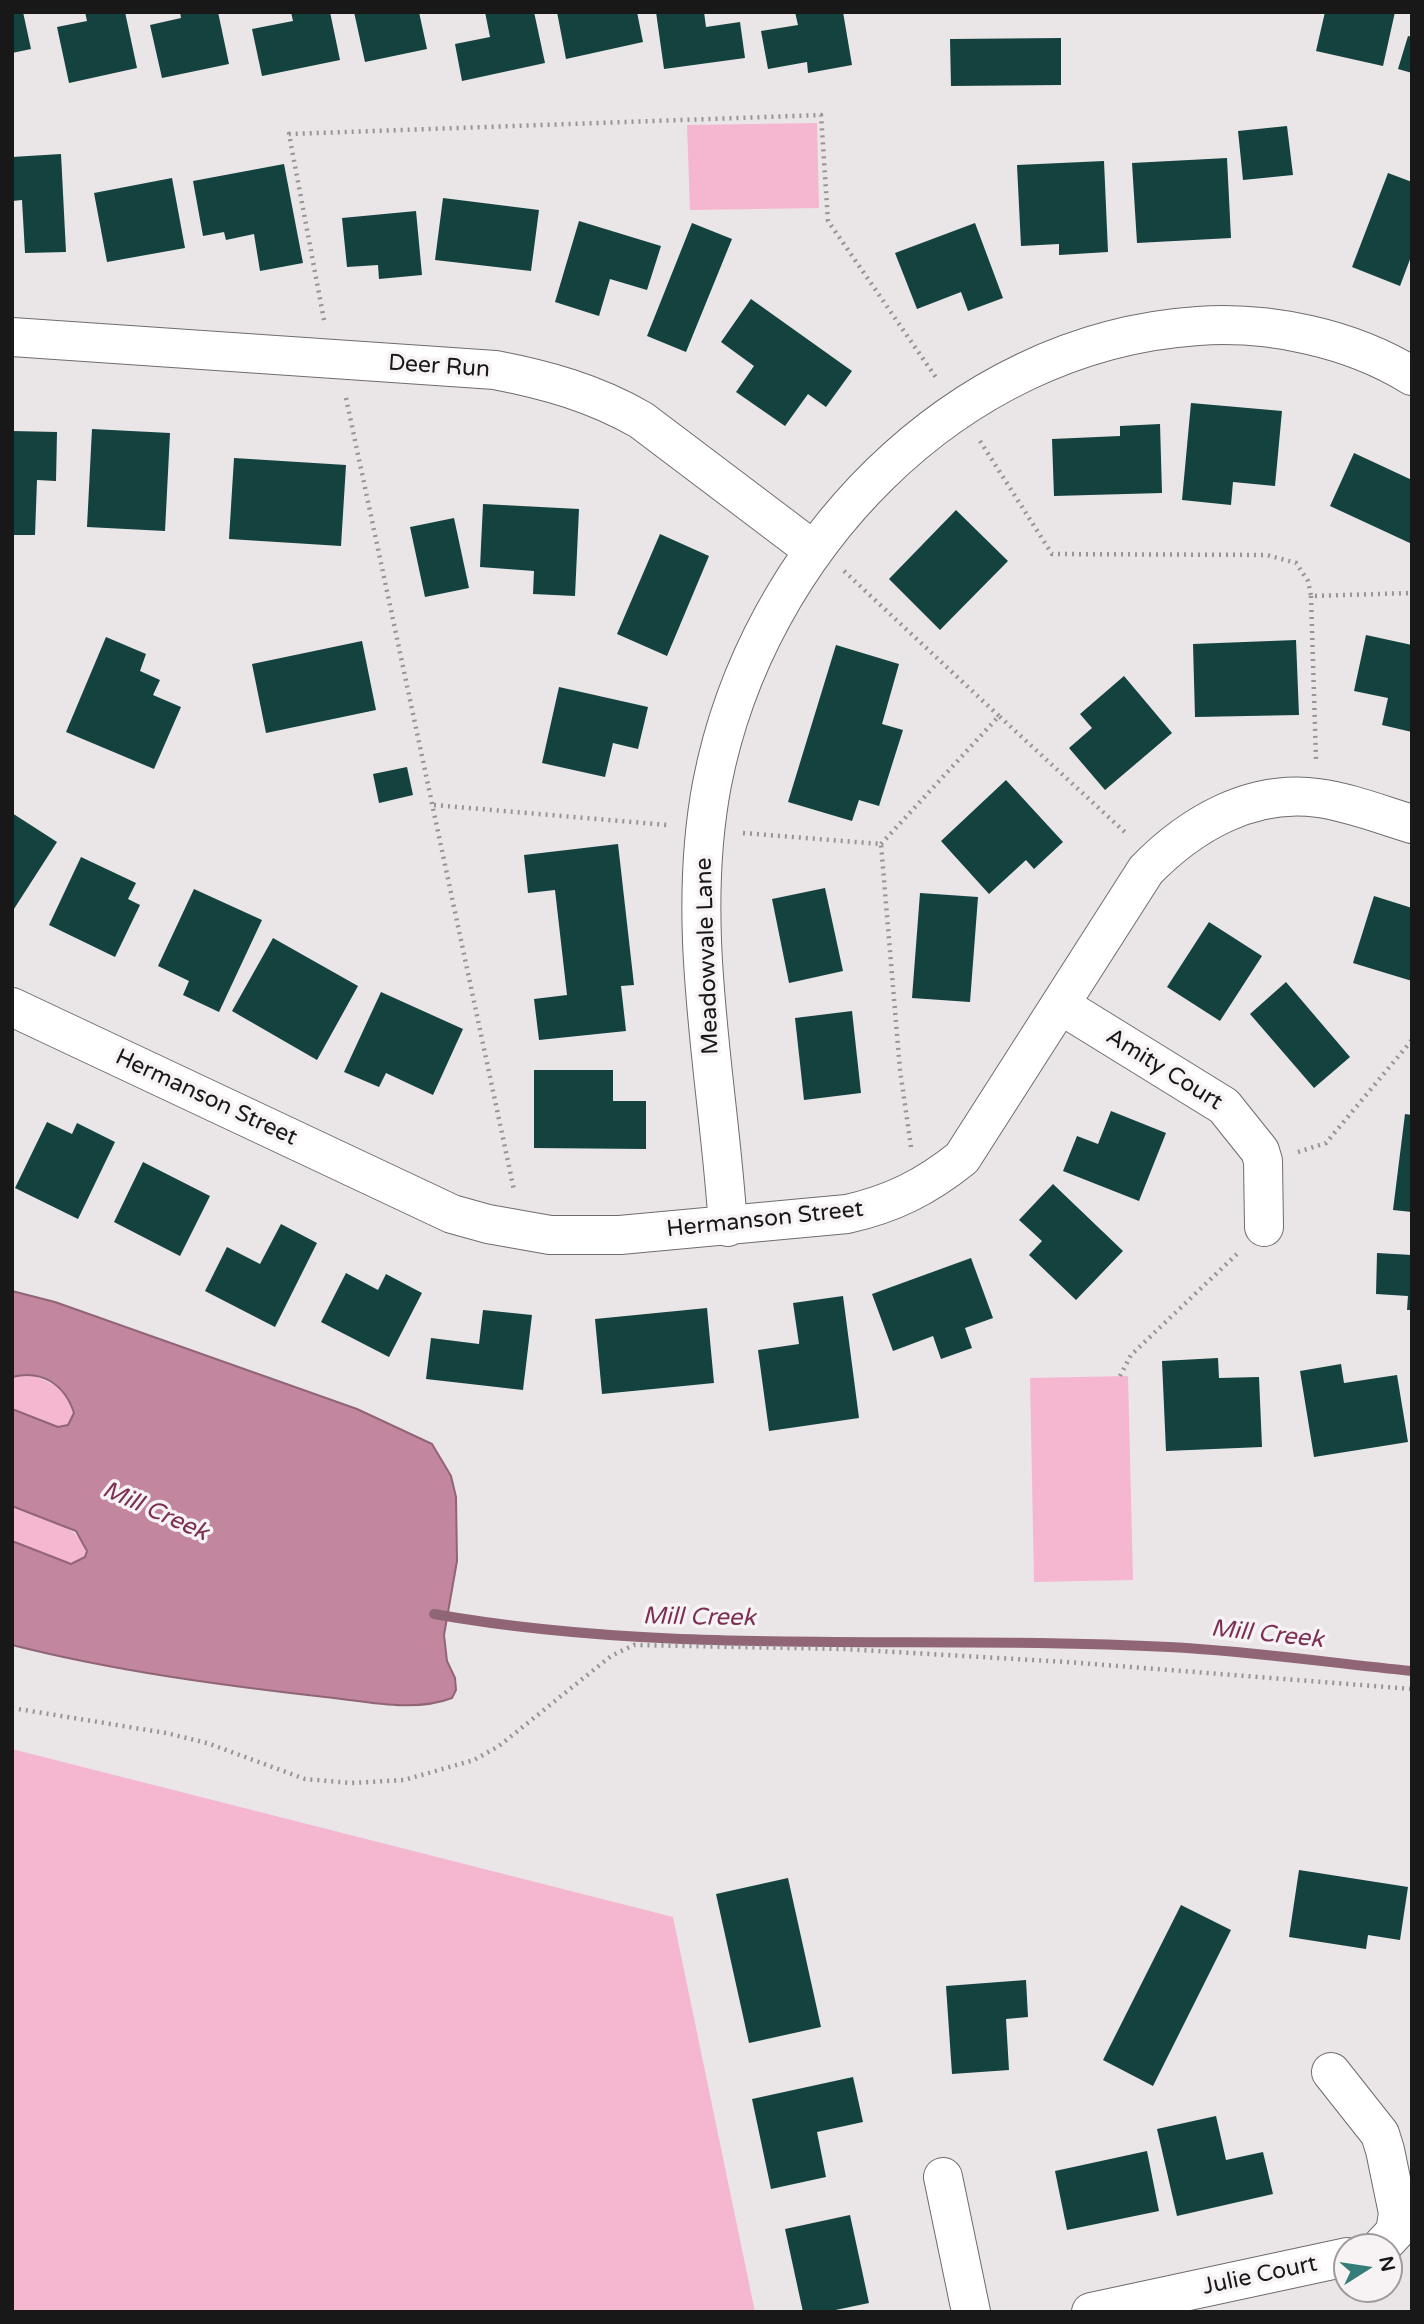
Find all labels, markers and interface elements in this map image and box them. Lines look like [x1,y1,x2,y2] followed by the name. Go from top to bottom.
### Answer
[387,350,491,384] street label: Deer Run
[691,857,725,1055] street label: Meadowvale Lane
[1101,1023,1227,1117] street label: Amity Court
[111,1044,301,1152] street label: Hermanson Street
[665,1196,865,1244] street label: Hermanson Street
[98,1476,212,1548] water label: Mill Creek
[642,1603,756,1633] water label: Mill Creek
[1209,1615,1325,1655] water label: Mill Creek
[1333,2233,1403,2303] north arrow
[1200,2250,1320,2302] street label: Julie Court
[1374,2254,1399,2274] text: N

